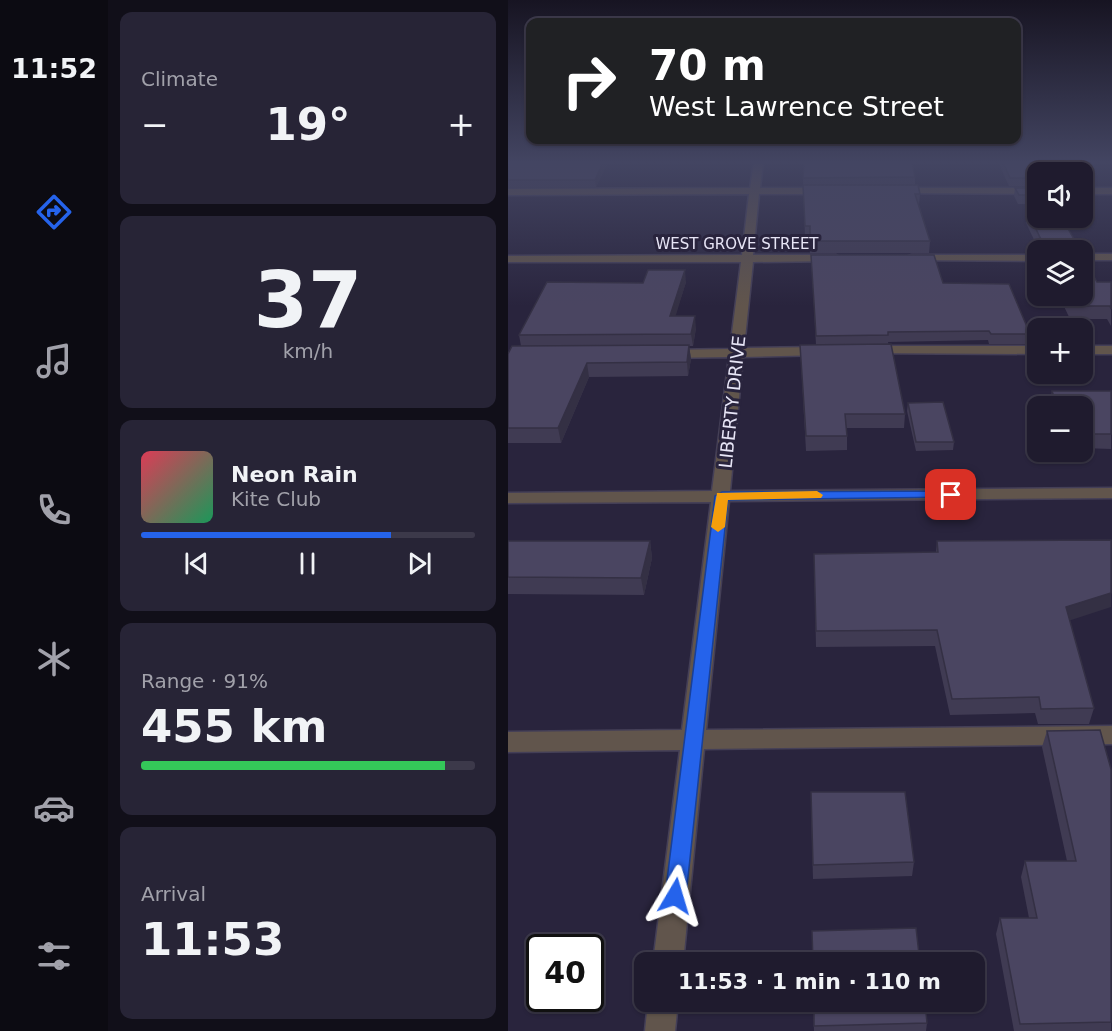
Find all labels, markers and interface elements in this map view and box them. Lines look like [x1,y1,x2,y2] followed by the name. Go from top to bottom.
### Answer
[649,41,766,90] text: 70 m
[550,42,628,120] icon: right
[11,53,97,84] text: 11:52
[141,67,218,91] text: Climate
[649,91,944,122] text: West Lawrence Street
[265,98,351,151] text: 19°
[141,105,169,144] text: −
[447,105,475,144] text: +
[1027,162,1093,462] map controls
[1027,162,1093,228] button: sound
[33,191,75,233] icon: directions
[655,235,819,253] street label: WEST GROVE STREET
[1027,240,1093,306] button: layers
[254,255,362,345] text: 37
[1027,318,1093,384] button: +
[715,335,749,469] street label: LIBERTY DRIVE
[283,339,333,363] text: km/h
[33,340,75,382] icon: music
[1027,396,1093,462] button: −
[231,462,358,487] text: Neon Rain
[925,469,976,520] pin
[934,478,967,511] icon: arrive
[231,487,321,511] text: Kite Club
[33,489,75,531] icon: phone
[180,547,213,580] icon: previous
[291,547,324,580] icon: pause
[403,547,436,580] icon: next
[33,638,75,680] icon: climate
[141,669,268,693] text: Range · 91%
[141,700,327,753] text: 455 km
[33,787,75,829] icon: car
[643,864,707,928] position arrow
[141,882,206,906] text: Arrival
[141,913,284,966] text: 11:53
[526,934,604,1012] speed limit sign: 40
[33,935,75,977] icon: filters
[678,969,941,994] text: 11:53 · 1 min · 110 m

